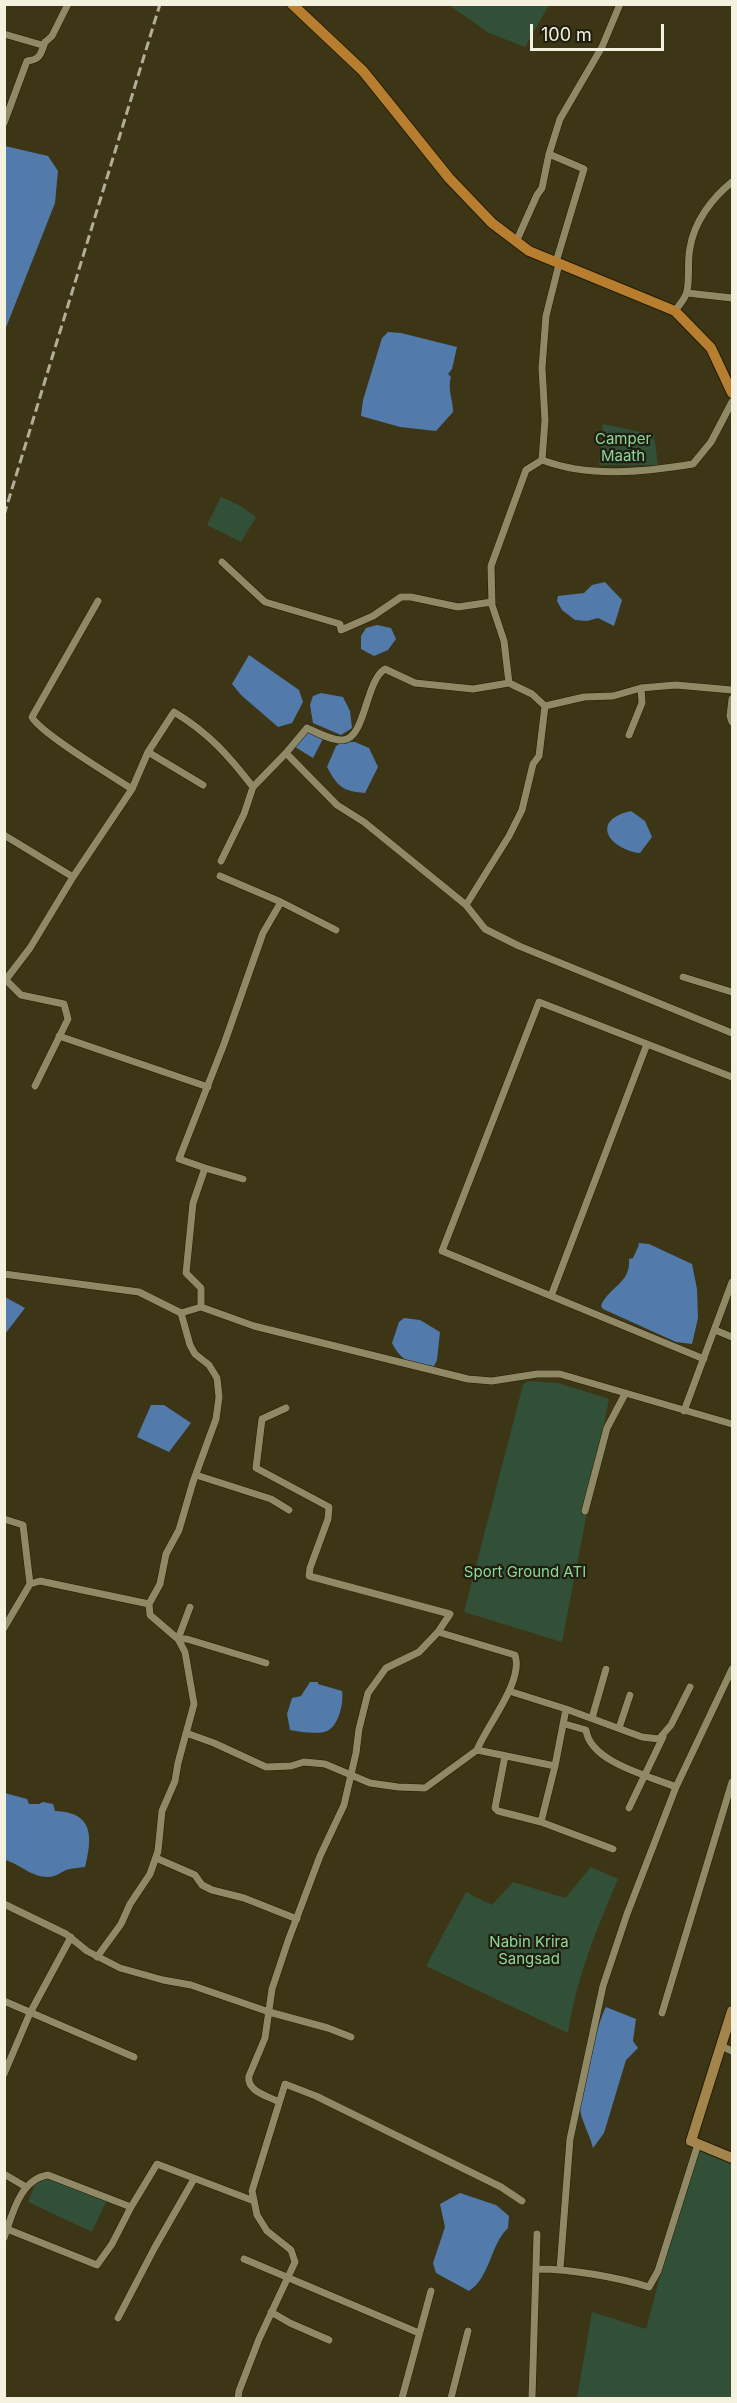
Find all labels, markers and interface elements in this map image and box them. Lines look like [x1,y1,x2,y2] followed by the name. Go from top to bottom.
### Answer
[533,12,666,50] scale bar
[541,24,592,45] text: 100 m
[595,430,651,465] park label: Camper Maath
[464,1563,586,1581] park label: Sport Ground ATI
[489,1933,569,1968] park label: Nabin Krira Sangsad

